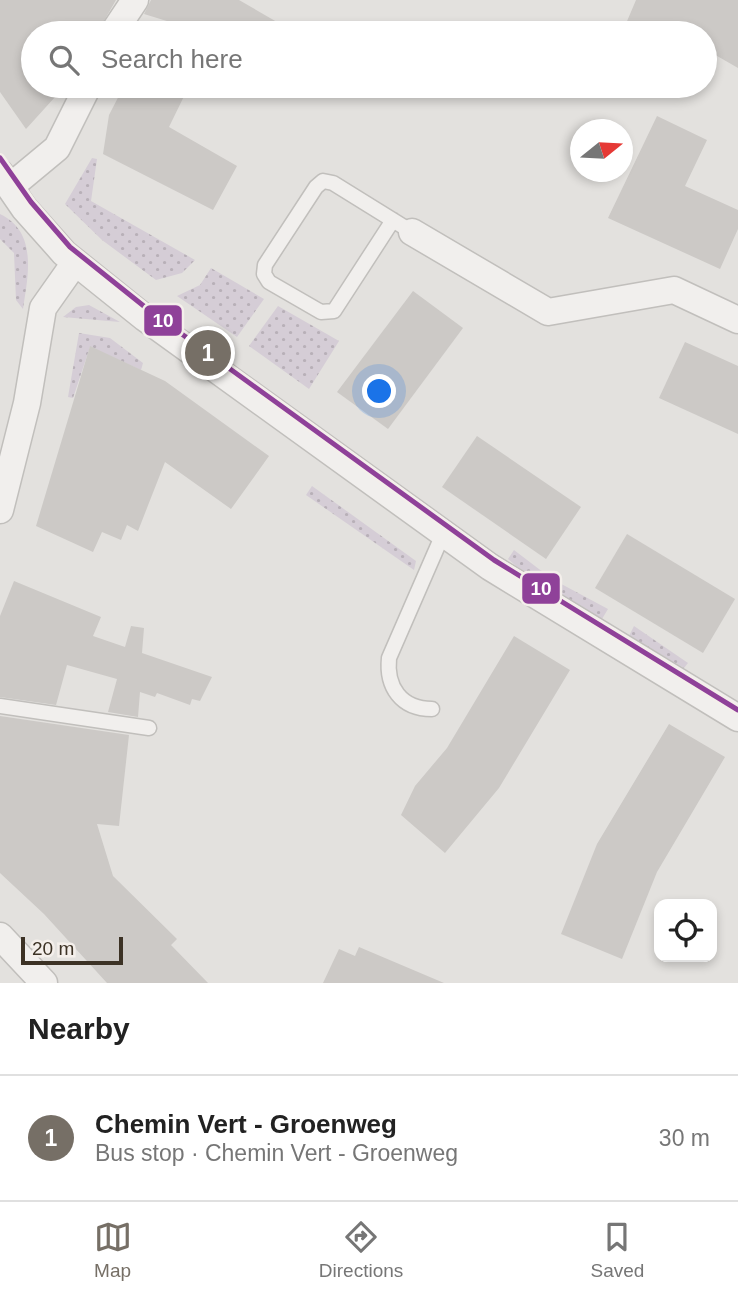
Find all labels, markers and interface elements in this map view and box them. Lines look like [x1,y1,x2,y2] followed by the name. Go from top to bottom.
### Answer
[21,21,717,98] search box
[45,41,83,79] icon: search
[101,44,243,74] text: Search here
[570,119,633,182] north arrow
[143,304,183,337] line badge: 10
[152,310,174,331] text: 10
[185,327,231,379] pin: 1
[362,374,396,408] your location
[521,572,561,605] line badge: 10
[530,578,552,599] text: 10
[654,899,717,962] map controls
[654,899,717,962] button: locate
[21,934,122,966] scale bar
[32,938,74,959] text: 20 m
[28,1012,130,1045] text: Nearby
[95,1109,397,1139] text: Chemin Vert - Groenweg
[45,1125,57,1151] text: 1
[659,1125,710,1151] text: 30 m
[95,1140,458,1166] text: Bus stop · Chemin Vert - Groenweg
[94,1218,132,1282] tab: Map
[319,1218,403,1282] tab: Directions
[590,1218,644,1282] tab: Saved

